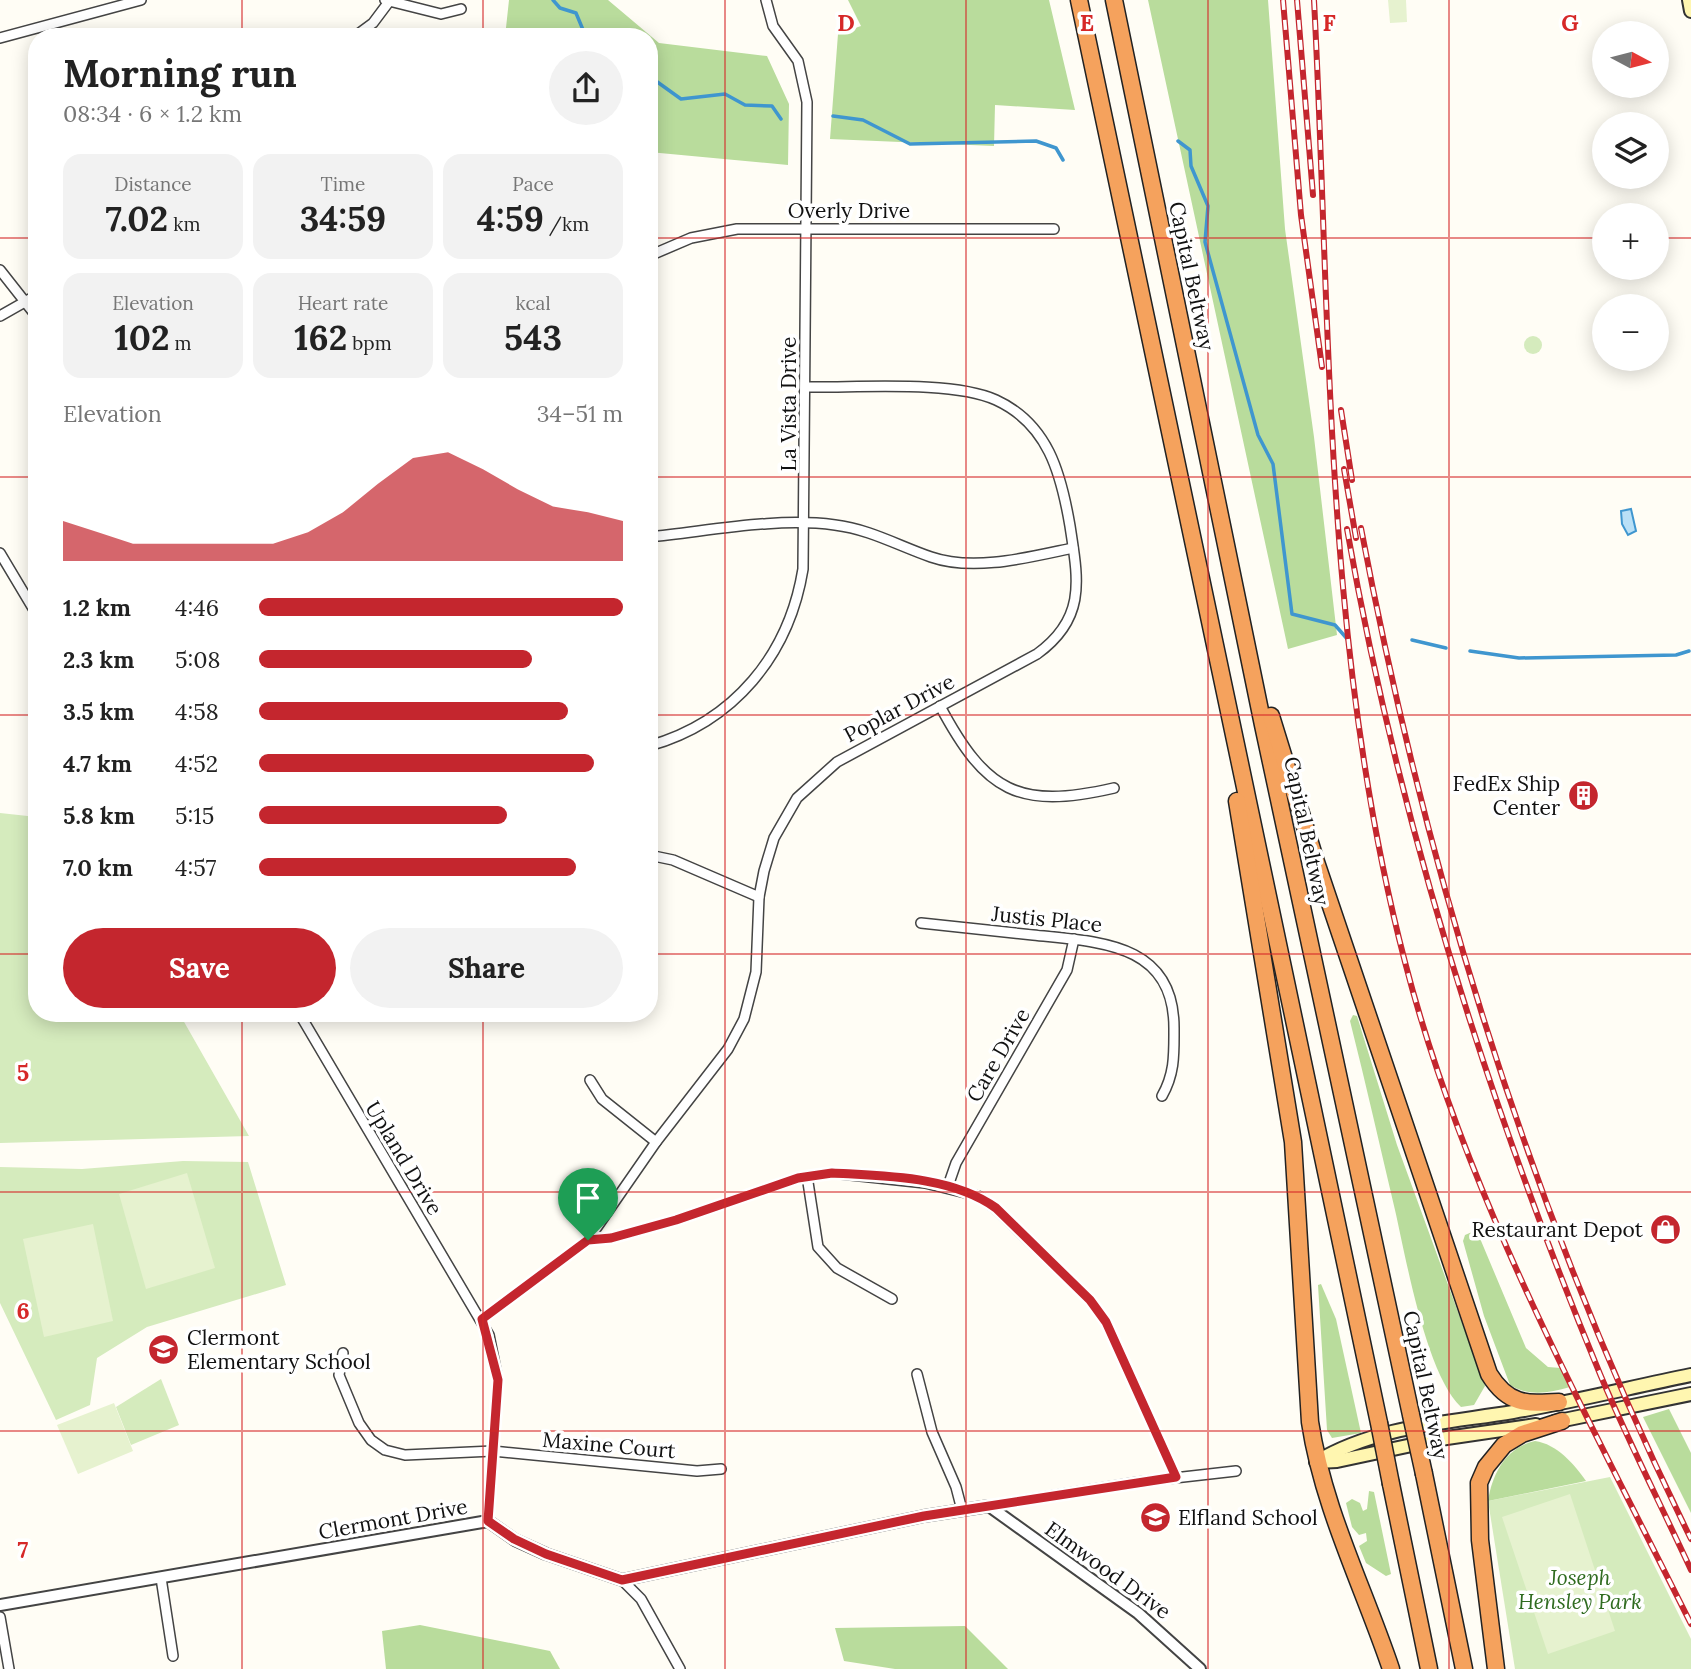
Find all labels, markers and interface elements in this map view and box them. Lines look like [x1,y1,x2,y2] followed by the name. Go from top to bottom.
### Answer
[837,8,855,37] text: D
[1080,8,1094,37] text: E
[1322,8,1336,37] text: F
[1561,8,1579,37] text: G
[1592,21,1670,98] north arrow
[1592,21,1669,371] map controls
[63,49,297,97] text: Morning run
[549,51,623,125] button: share
[63,99,242,128] text: 08:34 · 6 × 1.2 km
[1592,112,1669,189] button: layers
[114,172,192,196] text: Distance
[321,172,365,196] text: Time
[512,172,554,196] text: Pace
[106,196,168,241] text: 7.02
[300,196,386,241] text: 34:59
[477,196,544,241] text: 4:59
[788,197,910,224] street label: Overly Drive
[1163,199,1221,353] street label: Capital Beltway
[1592,203,1669,280] button: +
[168,212,200,236] text: km
[544,212,589,236] text: /km
[112,291,194,315] text: Elevation
[298,291,388,315] text: Heart rate
[515,291,551,315] text: kcal
[1592,294,1669,371] button: −
[114,315,170,360] text: 102
[294,315,347,360] text: 162
[504,315,562,360] text: 543
[170,331,192,355] text: m
[347,331,392,355] text: bpm
[775,337,802,472] street label: La Vista Drive
[63,399,162,428] text: Elevation
[537,399,623,428] text: 34–51 m
[63,593,131,622] text: 1.2 km
[175,593,219,622] text: 4:46
[63,645,134,674] text: 2.3 km
[175,645,221,674] text: 5:08
[839,668,959,748] street label: Poplar Drive
[63,697,135,726] text: 3.5 km
[175,697,219,726] text: 4:58
[63,749,132,778] text: 4.7 km
[175,749,218,778] text: 4:52
[1278,754,1336,908] street label: Capital Beltway
[1452,770,1560,821] place label: FedEx Ship Center
[1566,778,1600,812] building icon: FedEx Ship Center
[63,801,135,830] text: 5.8 km
[175,801,214,830] text: 5:15
[63,853,133,882] text: 7.0 km
[175,853,216,882] text: 4:57
[989,900,1104,938] street label: Justis Place
[63,928,336,1008] button: Save
[350,928,623,1008] button: Share
[960,1003,1036,1107] street label: Care Drive
[17,1058,29,1087] text: 5
[359,1096,449,1220] street label: Upland Drive
[558,1168,618,1240] pin
[569,1179,607,1217] icon: arrive
[1649,1212,1683,1246] shop icon: Restaurant Depot
[1472,1216,1644,1243] place label: Restaurant Depot
[16,1296,30,1325] text: 6
[1397,1308,1455,1462] street label: Capital Beltway
[187,1324,371,1375] place label: Clermont Elementary School
[147,1332,181,1366] school or university icon: Clermont Elementary School
[541,1426,678,1464] street label: Maxine Court
[316,1493,470,1545] street label: Clermont Drive
[1138,1500,1172,1534] school or university icon: Elfland School
[1178,1504,1318,1531] place label: Elfland School
[1040,1515,1176,1625] street label: Elmwood Drive
[18,1535,29,1564] text: 7
[1518,1564,1642,1615] park label: Joseph Hensley Park

